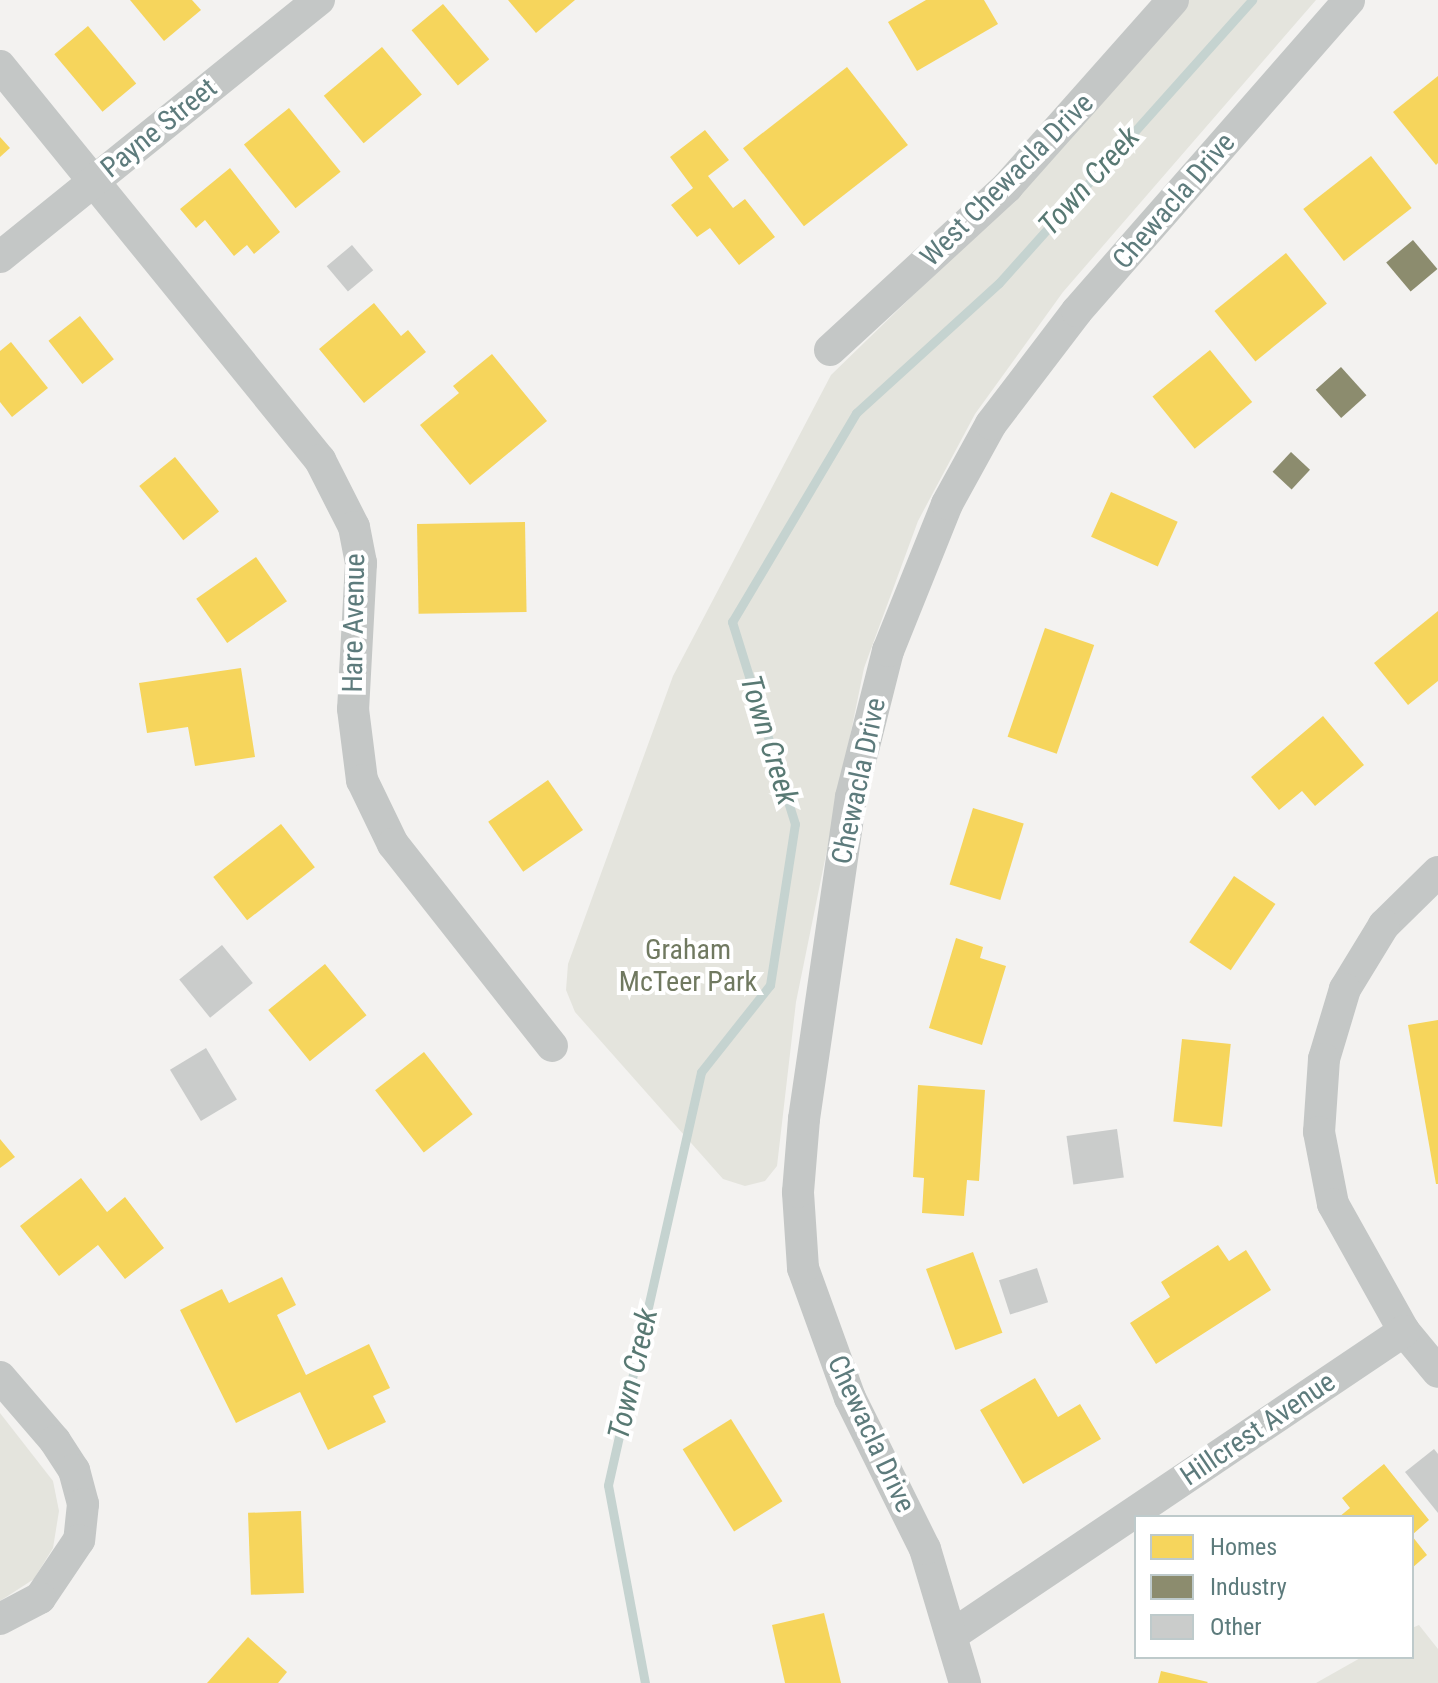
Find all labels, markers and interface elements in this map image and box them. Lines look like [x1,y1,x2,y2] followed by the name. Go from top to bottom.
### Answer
[94,71,224,185] street label: Payne Street
[914,87,1100,273] street label: West Chewacla Drive
[1031,119,1147,243] water label: Town Creek
[1106,126,1242,276] street label: Chewacla Drive
[336,553,372,693] street label: Hare Avenue
[732,671,806,809] water label: Town Creek
[825,695,893,867] street label: Chewacla Drive
[619,933,757,999] park label: Graham McTeer Park
[600,1305,666,1443] water label: Town Creek
[820,1350,922,1518] street label: Chewacla Drive
[1174,1365,1342,1493] street label: Hillcrest Avenue
[1134,1515,1414,1659] legend
[1210,1533,1277,1561] text: Homes
[1210,1573,1287,1601] text: Industry
[1210,1613,1262,1641] text: Other

